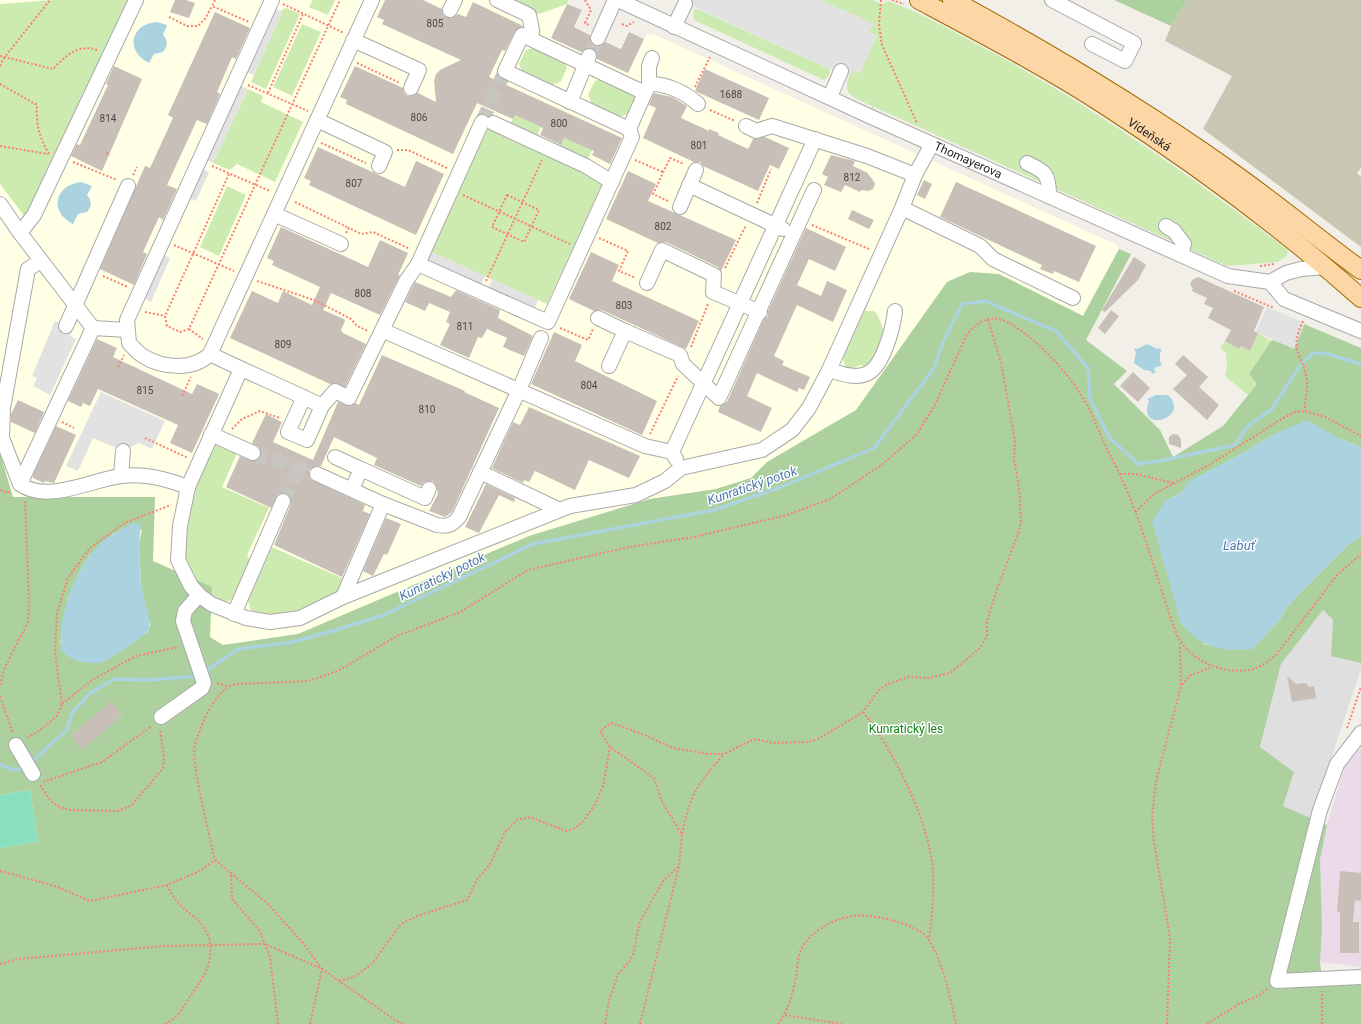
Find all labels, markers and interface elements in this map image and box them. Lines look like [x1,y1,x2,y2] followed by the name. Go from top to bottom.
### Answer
[427,18,444,29] house number: 805
[720,89,743,100] house number: 1688
[411,112,428,123] house number: 806
[100,113,117,124] house number: 814
[1125,115,1174,154] street label: Vídeňská
[551,118,568,129] house number: 800
[932,139,1004,181] street label: Thomayerova
[691,140,707,151] house number: 801
[844,172,861,183] house number: 812
[346,178,363,189] house number: 807
[655,221,672,232] house number: 802
[355,288,372,299] house number: 808
[616,300,632,311] house number: 803
[457,321,473,332] house number: 811
[275,339,291,350] house number: 809
[581,380,598,391] house number: 804
[137,385,154,396] house number: 815
[419,404,436,415] house number: 810
[705,463,800,508] water label: Kunratický potok
[1223,538,1257,553] water label: Labuť
[397,549,488,604] water label: Kunratický potok
[869,722,943,736] park label: Kunratický les

